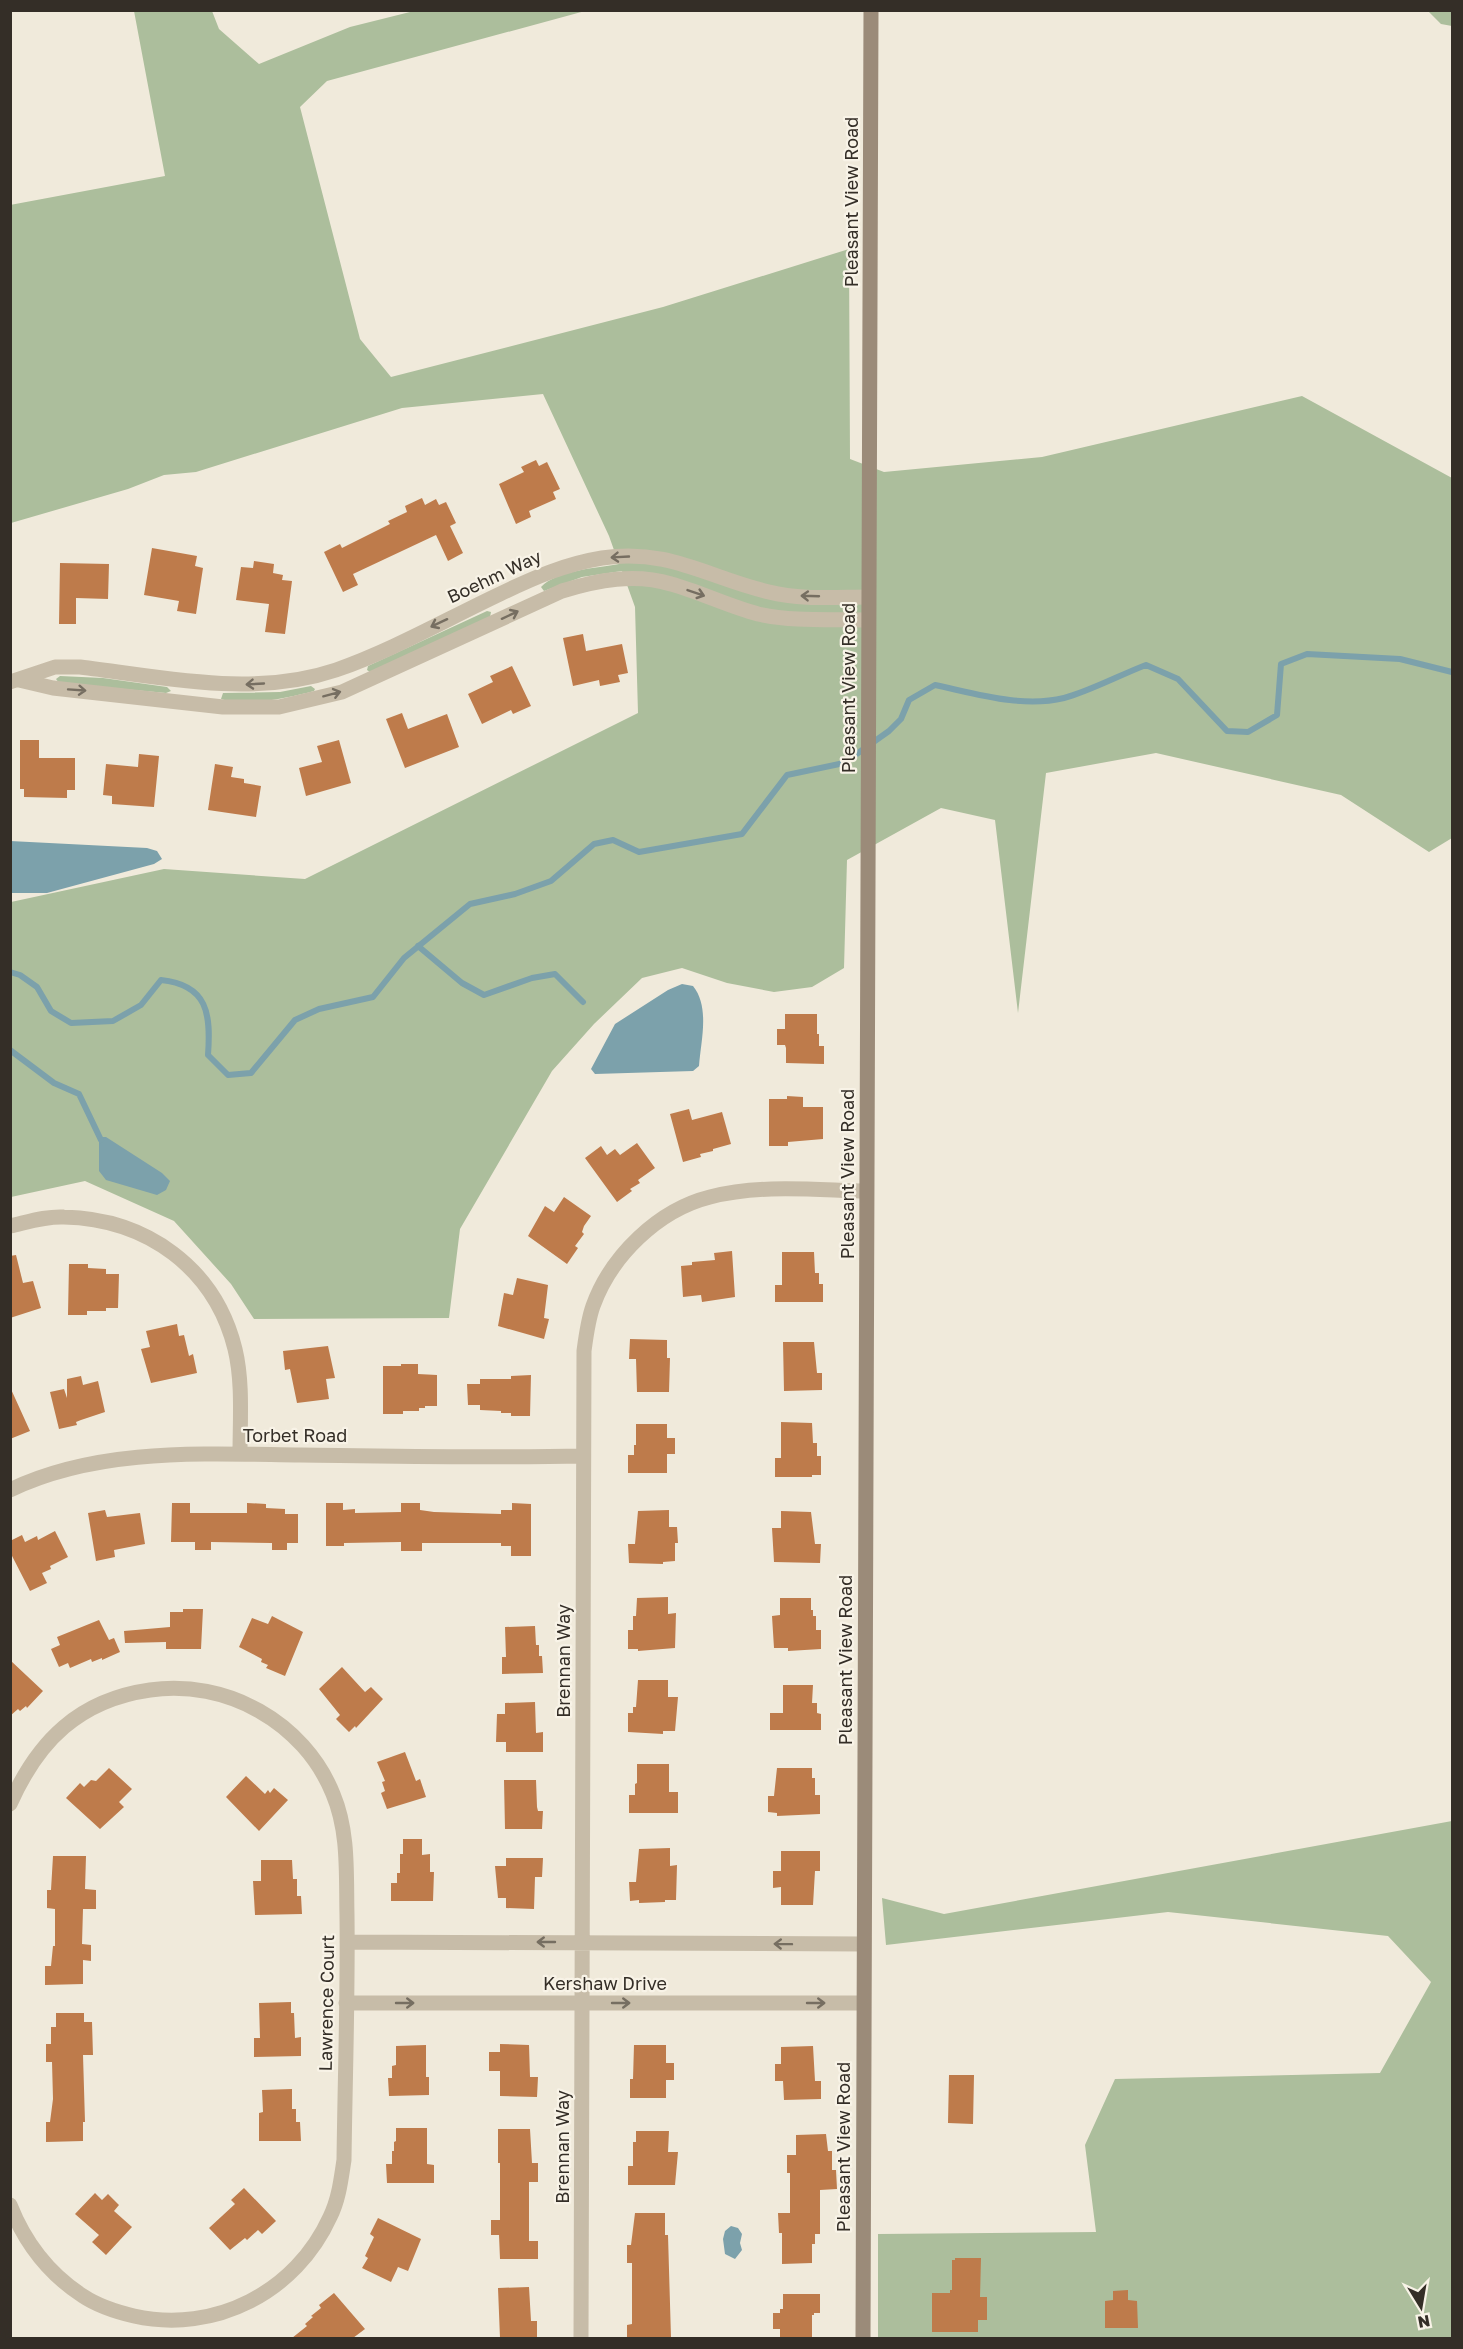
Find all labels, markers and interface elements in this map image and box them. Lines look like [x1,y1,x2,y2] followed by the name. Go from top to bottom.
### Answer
[840,117,862,287] street label: Pleasant View Road
[443,545,545,607] street label: Boehm Way
[611,551,631,562] one-way arrow
[687,588,705,599] one-way arrow
[800,590,820,601] one-way arrow
[837,603,859,773] street label: Pleasant View Road
[501,609,519,621] one-way arrow
[430,618,448,630] one-way arrow
[246,679,266,690] one-way arrow
[66,684,86,695] one-way arrow
[323,688,342,700] one-way arrow
[836,1089,858,1259] street label: Pleasant View Road
[243,1424,347,1446] street label: Torbet Road
[834,1575,856,1745] street label: Pleasant View Road
[552,1604,574,1718] street label: Brennan Way
[314,1935,338,2071] street label: Lawrence Court
[537,1936,557,1948] one-way arrow
[774,1938,794,1950] one-way arrow
[543,1972,667,1994] street label: Kershaw Drive
[394,1997,414,2009] one-way arrow
[610,1997,630,2009] one-way arrow
[805,1997,825,2009] one-way arrow
[832,2062,854,2232] street label: Pleasant View Road
[551,2090,573,2204] street label: Brennan Way
[1391,2277,1451,2337] north arrow
[1416,2311,1432,2333] text: N

